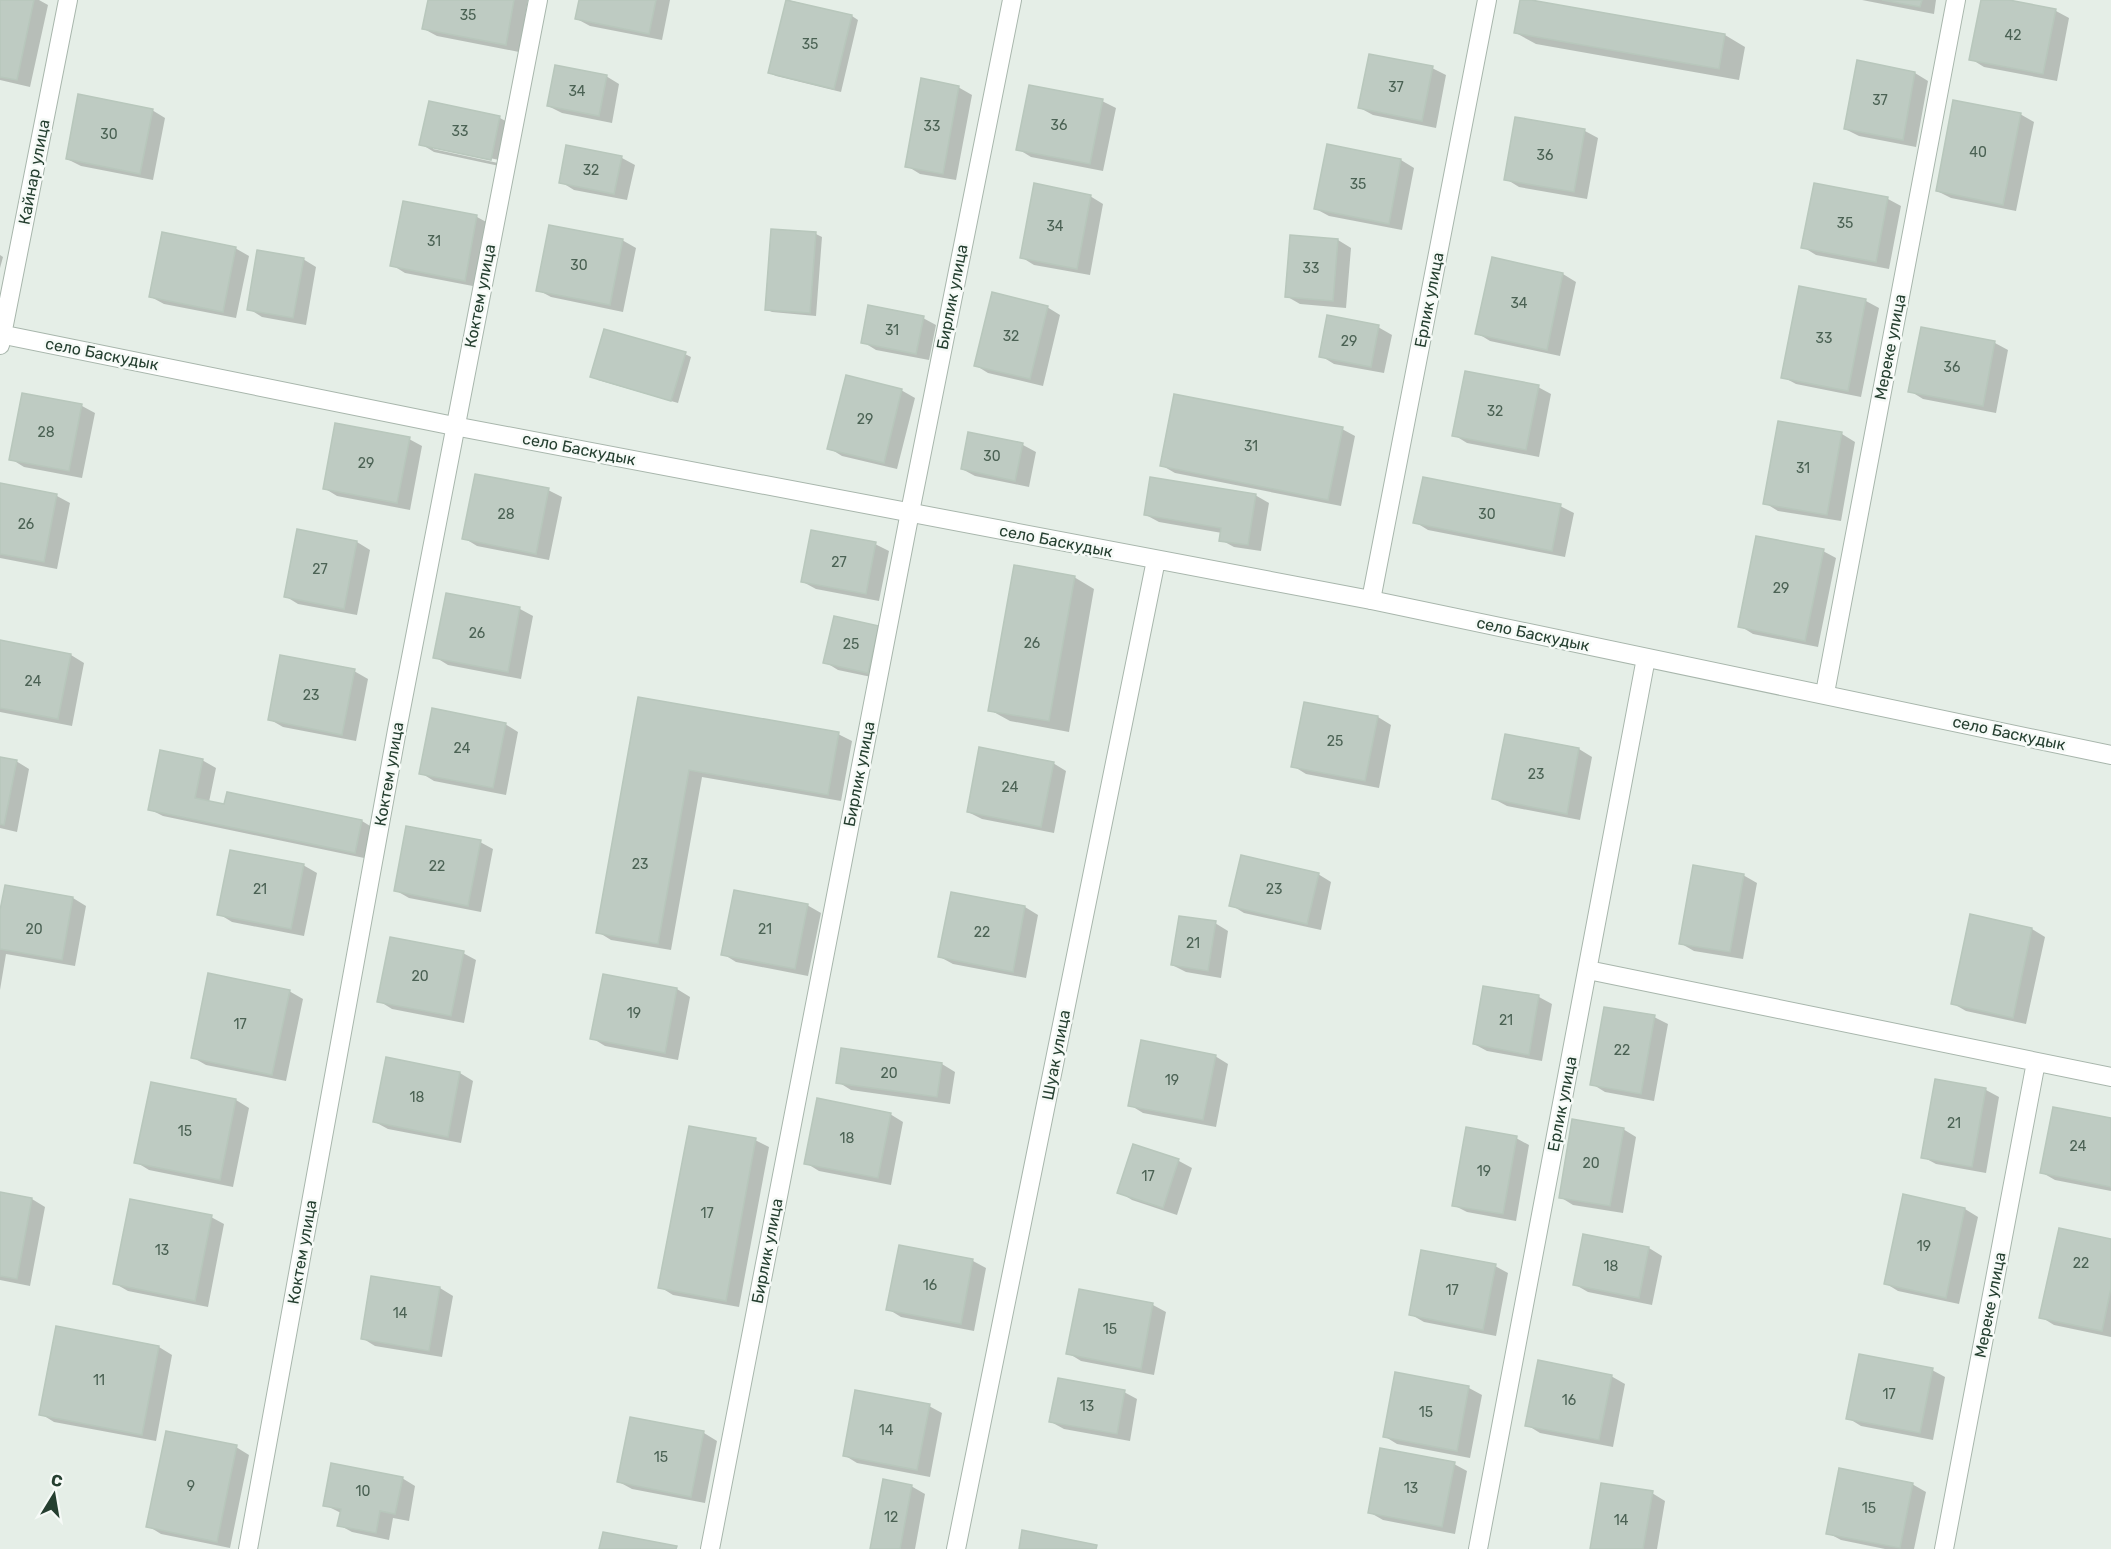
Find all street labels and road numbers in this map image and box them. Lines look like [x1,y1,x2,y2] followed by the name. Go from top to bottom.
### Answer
[14,118,54,226] street label: Кайнар улица
[461,242,499,350] street label: Коктем улица
[932,243,972,351] street label: Бирлик улица
[1410,251,1448,349] street label: Ерлик улица
[1870,293,1910,401] street label: Мереке улица
[44,334,161,374] street label: село Баскудык
[521,429,638,469] street label: село Баскудык
[998,521,1115,561] street label: село Баскудык
[1475,613,1592,655] street label: село Баскудык
[1951,712,2068,754] street label: село Баскудык
[370,720,408,828] street label: Коктем улица
[839,720,879,828] street label: Бирлик улица
[1038,1008,1074,1102] street label: Шуак улица
[1543,1055,1581,1153] street label: Ерлик улица
[747,1197,787,1305] street label: Бирлик улица
[283,1198,321,1306] street label: Коктем улица
[1970,1251,2010,1359] street label: Мереке улица

